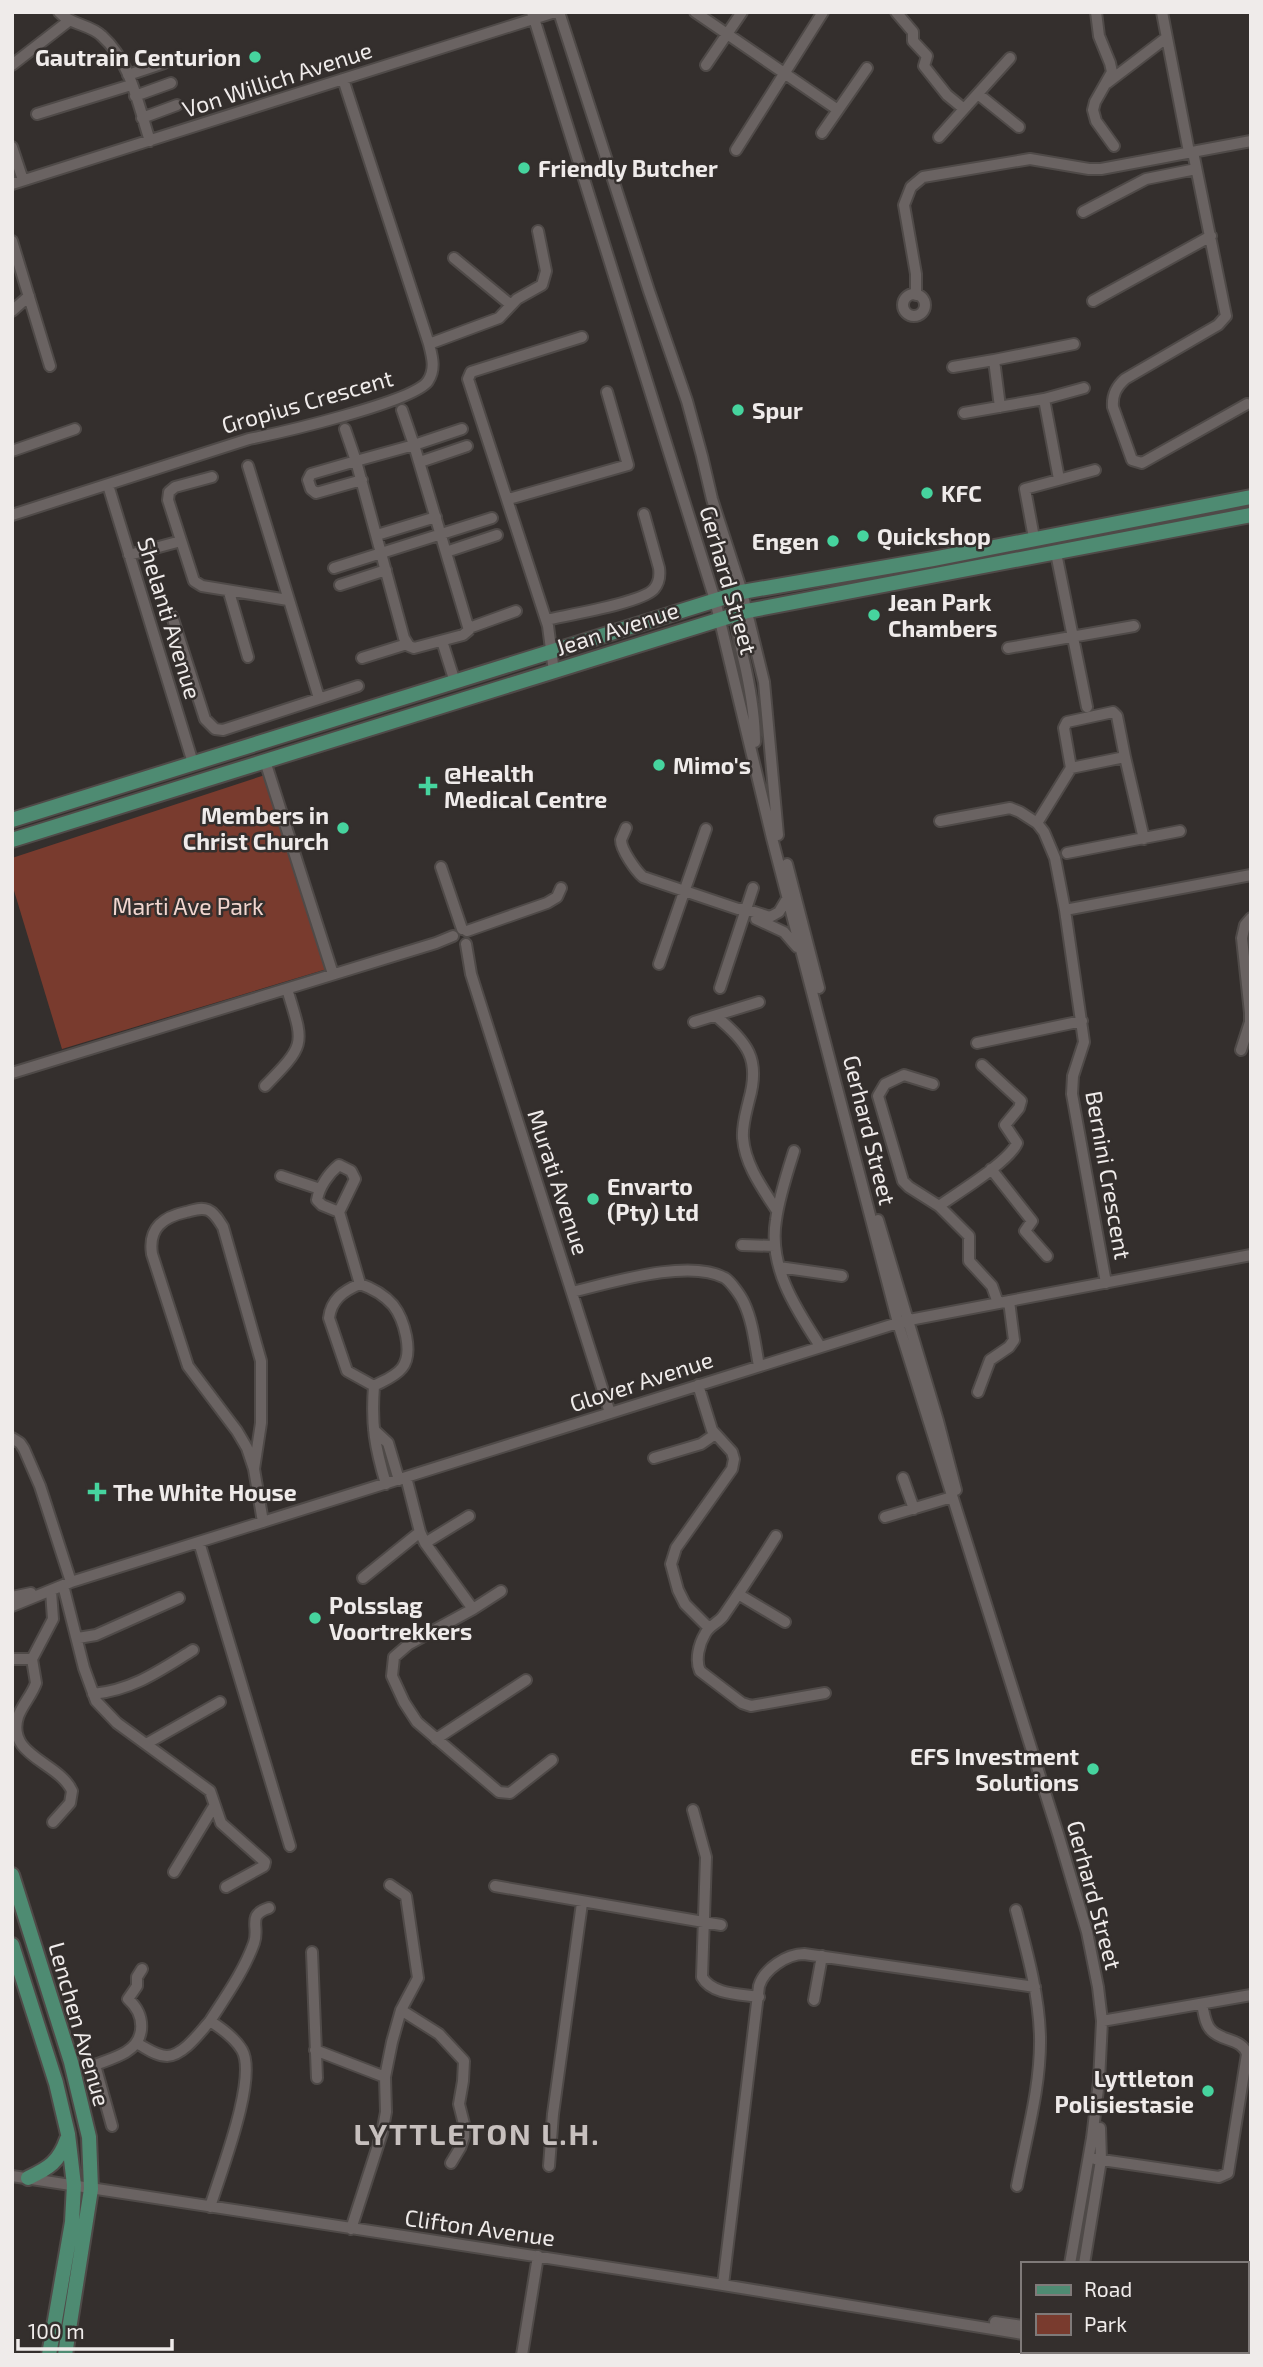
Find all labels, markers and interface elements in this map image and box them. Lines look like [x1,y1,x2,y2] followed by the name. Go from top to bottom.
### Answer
[179,35,375,123] street label: Von Willich Avenue
[35,43,241,71] place label: Gautrain Centurion
[247,49,263,65] marker: Gautrain Centurion
[538,154,718,182] place label: Friendly Butcher
[516,160,532,176] marker: Friendly Butcher
[218,363,396,439] street label: Gropius Crescent
[752,396,803,424] place label: Spur
[730,402,746,418] marker: Spur
[941,479,982,507] place label: KFC
[919,485,935,501] marker: KFC
[694,502,764,658] street label: Gerhard Street
[877,522,991,551] place label: Quickshop
[752,527,819,555] place label: Engen
[855,528,871,544] marker: Quickshop
[825,533,841,549] marker: Engen
[132,534,208,702] street label: Shelanti Avenue
[888,588,997,642] place label: Jean Park Chambers
[552,595,682,661] street label: Jean Avenue
[866,607,882,623] marker: Jean Park Chambers
[673,751,751,779] place label: Mimo's
[651,757,667,773] marker: Mimo's
[444,759,607,813] place label: @Health Medical Centre
[418,776,438,796] marker: @Health Medical Centre
[183,801,329,855] place label: Members in Christ Church
[335,820,351,836] marker: Members in Christ Church
[112,892,264,920] park label: Marti Ave Park
[838,1052,902,1208] street label: Gerhard Street
[1080,1089,1138,1262] street label: Bernini Crescent
[522,1106,596,1258] street label: Murati Avenue
[607,1172,699,1226] place label: Envarto (Pty) Ltd
[585,1191,601,1207] marker: Envarto (Pty) Ltd
[566,1345,716,1417] street label: Glover Avenue
[113,1478,297,1506] place label: The White House
[87,1482,107,1502] marker: The White House
[329,1591,472,1645] place label: Polsslag Voortrekkers
[307,1610,323,1626] marker: Polsslag Voortrekkers
[910,1742,1079,1796] place label: EFS Investment Solutions
[1085,1761,1101,1777] marker: EFS Investment Solutions
[1062,1817,1128,1973] street label: Gerhard Street
[43,1939,117,2109] street label: Lenchen Avenue
[1055,2064,1194,2118] place label: Lyttleton Polisiestasie
[1200,2083,1216,2099] marker: Lyttleton Polisiestasie
[353,2115,601,2151] district label: LYTTLETON L.H.
[403,2203,557,2251] street label: Clifton Avenue
[1021,2262,1249,2353] legend
[1084,2276,1132,2301] text: Road
[18,2308,172,2352] scale bar
[1084,2311,1127,2336] text: Park
[28,2318,85,2343] text: 100 m

